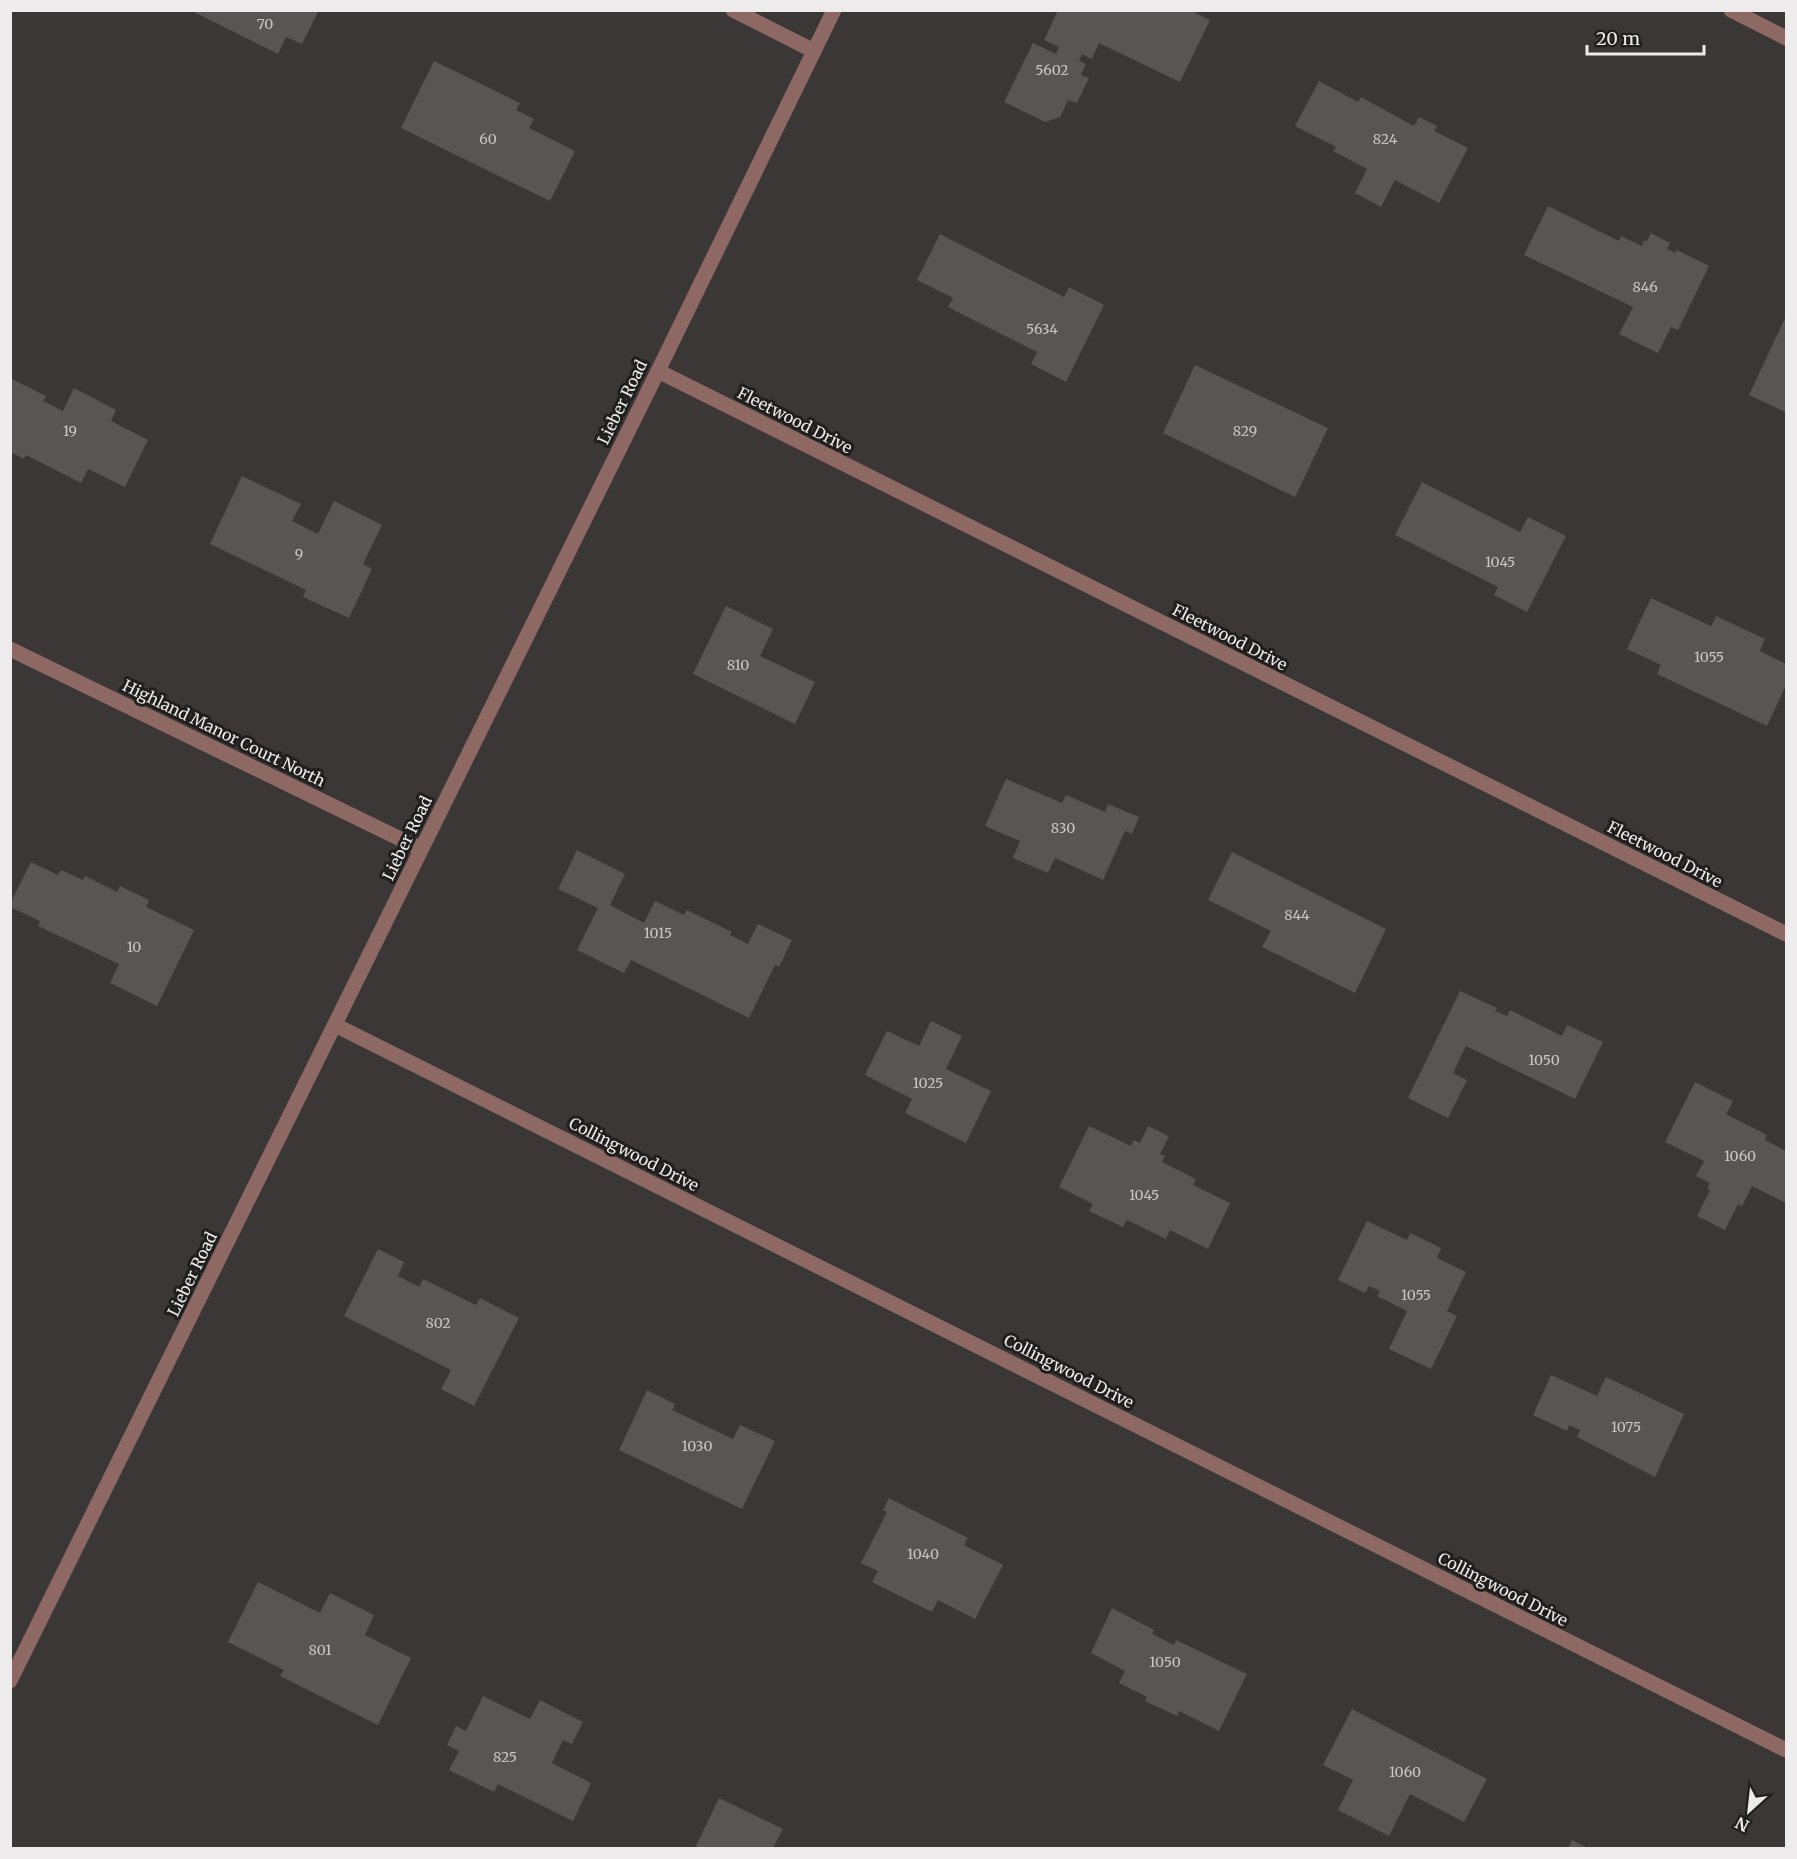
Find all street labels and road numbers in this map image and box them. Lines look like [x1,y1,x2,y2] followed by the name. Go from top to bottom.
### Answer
[593,356,651,447] street label: Lieber Road
[734,382,856,458] street label: Fleetwood Drive
[1169,599,1291,675] street label: Fleetwood Drive
[119,675,329,791] street label: Highland Manor Court North
[378,792,436,883] street label: Lieber Road
[1604,816,1726,892] street label: Fleetwood Drive
[566,1113,702,1195] street label: Collingwood Drive
[163,1228,221,1319] street label: Lieber Road
[1001,1330,1137,1412] street label: Collingwood Drive
[1435,1548,1571,1630] street label: Collingwood Drive

